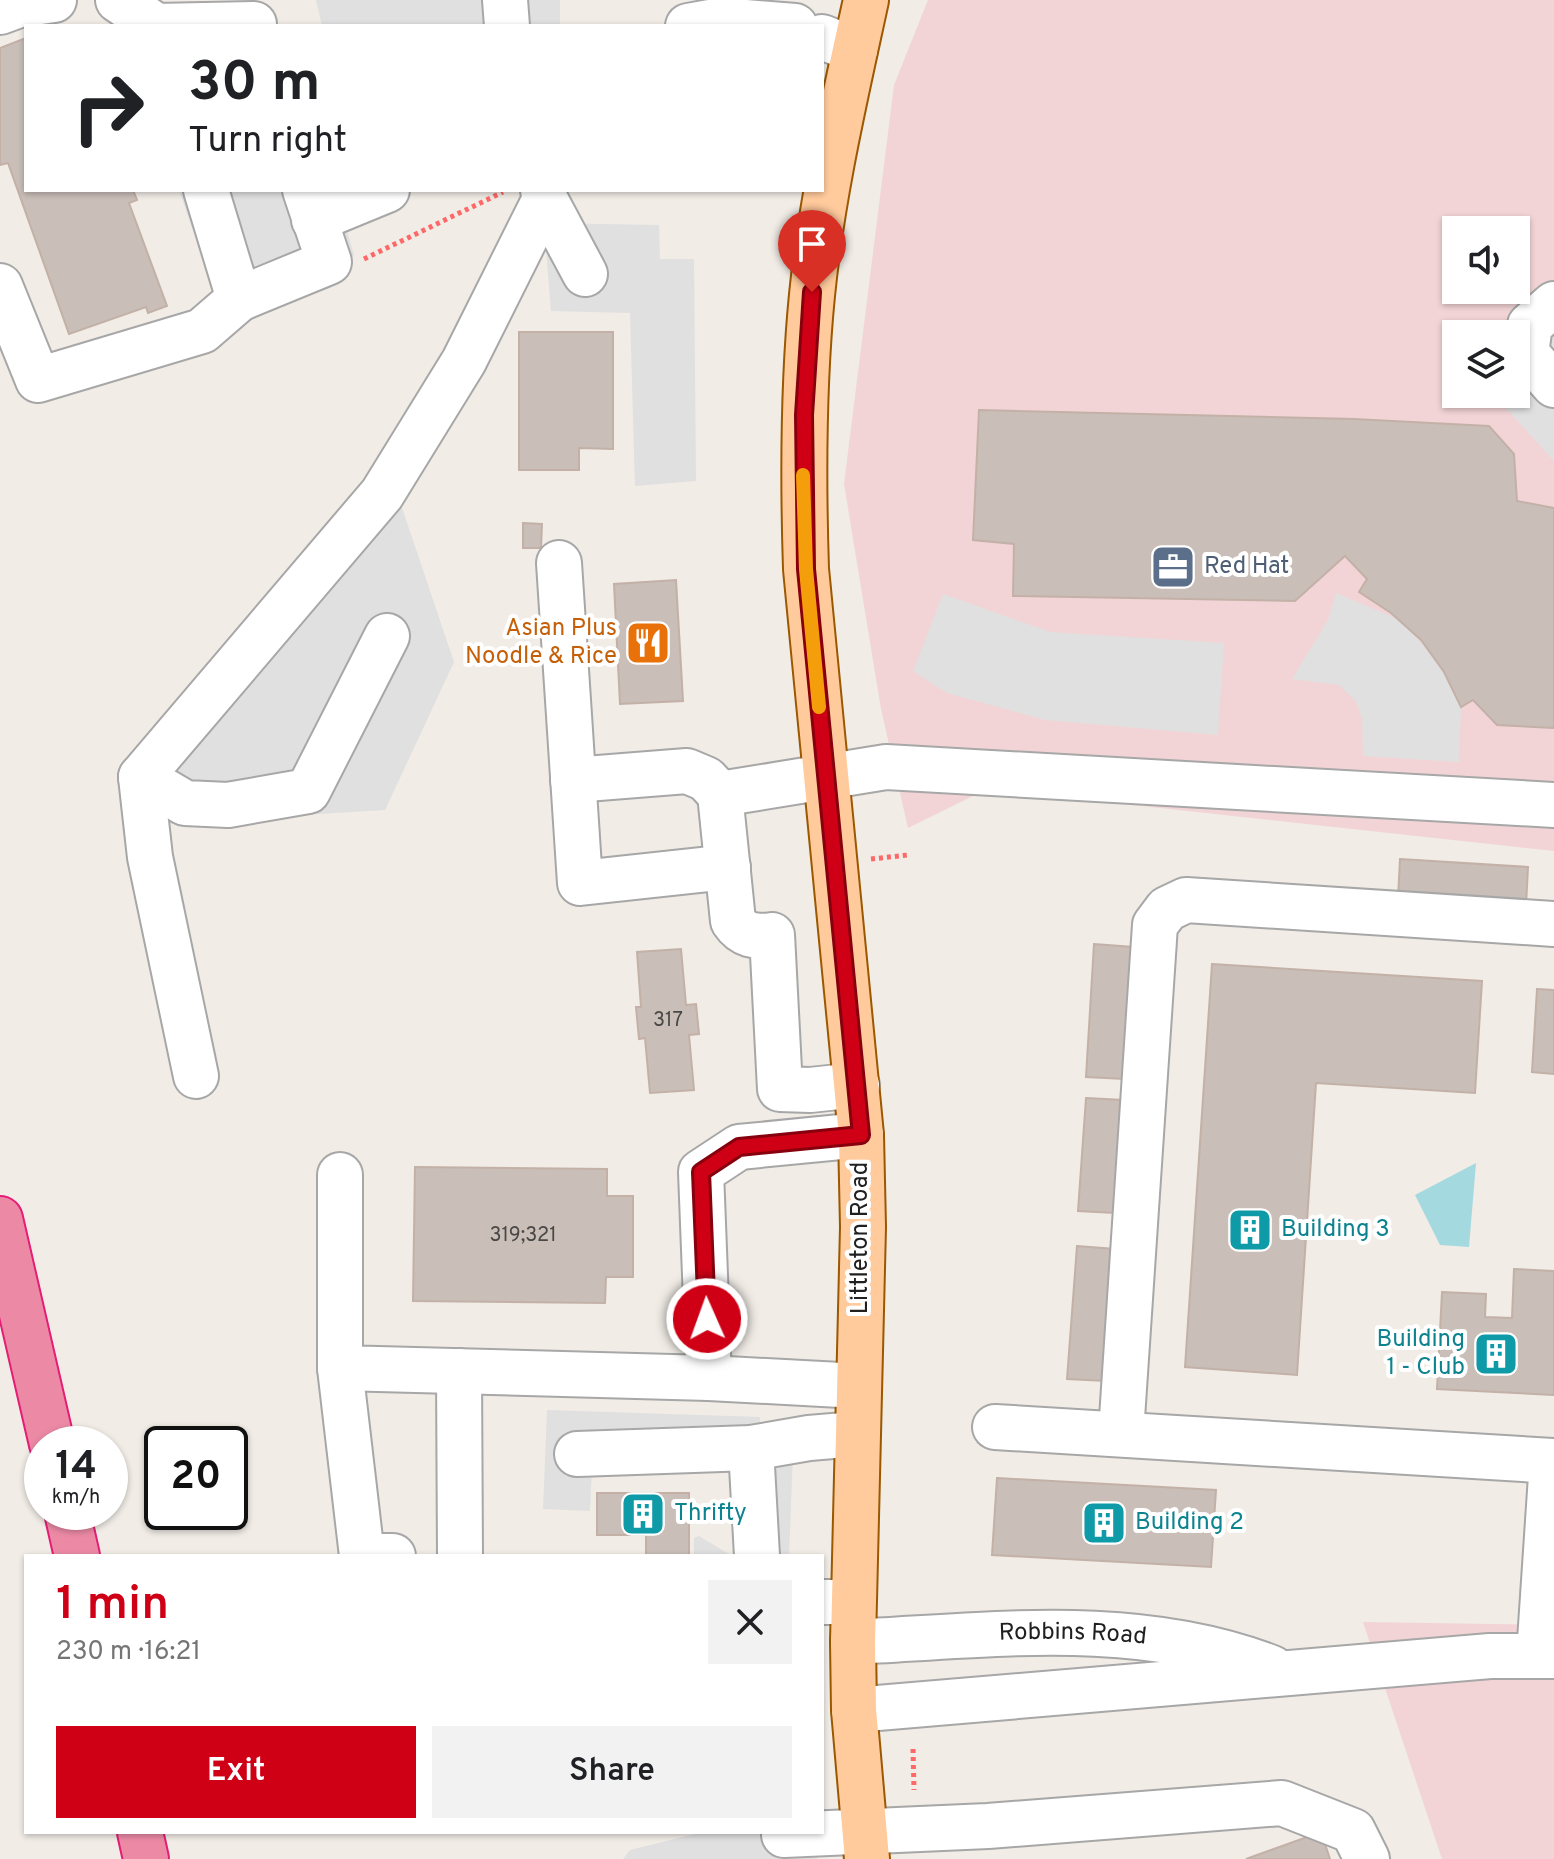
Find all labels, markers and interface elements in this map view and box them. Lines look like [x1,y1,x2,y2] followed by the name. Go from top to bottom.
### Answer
[188,50,321,120] text: 30 m
[56,56,160,160] icon: right
[188,119,347,165] text: Turn right
[778,210,846,292] pin
[1442,216,1530,408] map controls
[1442,216,1530,304] button: sound
[790,222,834,266] icon: arrive
[1442,320,1530,408] button: layers
[1149,543,1197,591] office icon: Red Hat
[1204,552,1289,582] place label: Red Hat
[465,614,617,672] place label: Asian Plus Noodle & Rice
[624,619,672,667] restaurant icon: Asian Plus Noodle & Rice
[653,1008,683,1034] house number: 317
[846,1162,876,1314] street label: Littleton Road
[1226,1206,1274,1254] building icon: Building 3
[1281,1215,1390,1245] place label: Building 3
[489,1223,557,1249] house number: 319;321
[665,1277,749,1361] position arrow
[1376,1325,1465,1383] place label: Building 1 - Club
[1472,1330,1520,1378] building icon: Building 1 - Club
[144,1426,248,1530] speed limit sign: 20
[55,1443,97,1493] text: 14
[52,1485,100,1511] text: km/h
[619,1490,667,1538] building icon: Thrifty
[674,1499,747,1529] place label: Thrifty
[1080,1499,1128,1547] building icon: Building 2
[1135,1508,1244,1538] place label: Building 2
[56,1576,169,1636] text: 1 min
[708,1580,792,1664] button: close
[998,1618,1148,1653] street label: Robbins Road
[56,1636,201,1669] text: 230 m · 16:21
[56,1726,416,1818] button: Exit
[432,1726,792,1818] button: Share

